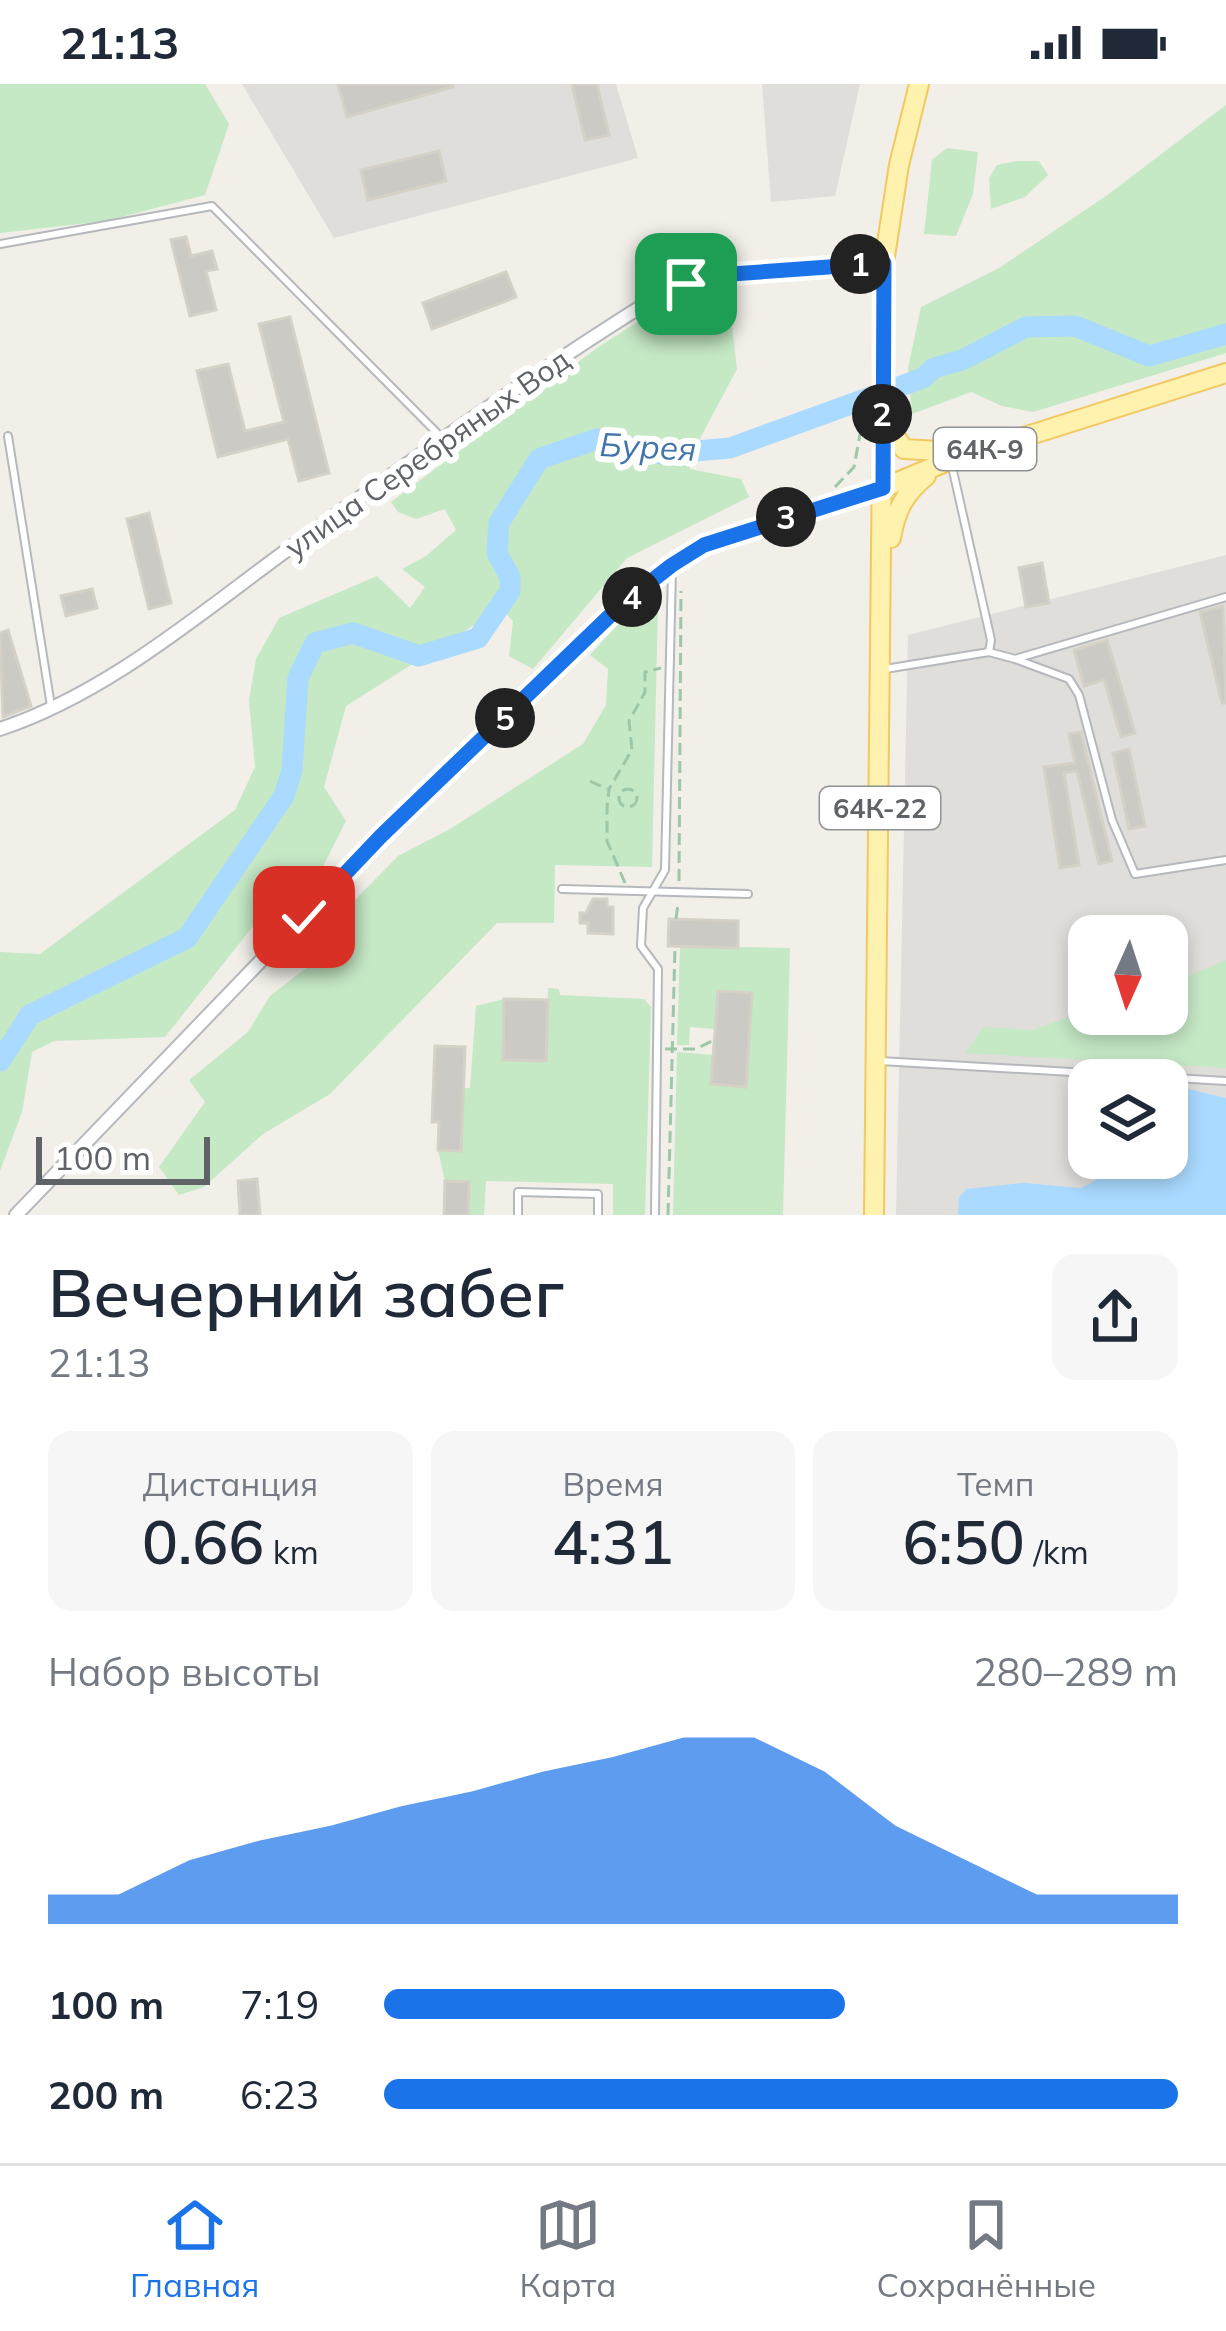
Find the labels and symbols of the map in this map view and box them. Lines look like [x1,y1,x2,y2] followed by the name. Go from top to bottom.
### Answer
[635,233,737,335] pin
[830,234,890,294] pin: 1
[277,340,577,566] street label: улица Серебряных Вод
[852,384,912,444] pin: 2
[599,423,697,469] water label: Бурея
[934,428,1036,470] road number: 64К-9
[756,487,816,547] pin: 3
[602,567,662,627] pin: 4
[475,688,535,748] pin: 5
[820,787,940,829] road number: 64К-22
[253,866,355,968] pin
[1068,915,1188,1035] north arrow
[36,1131,210,1184] scale bar

